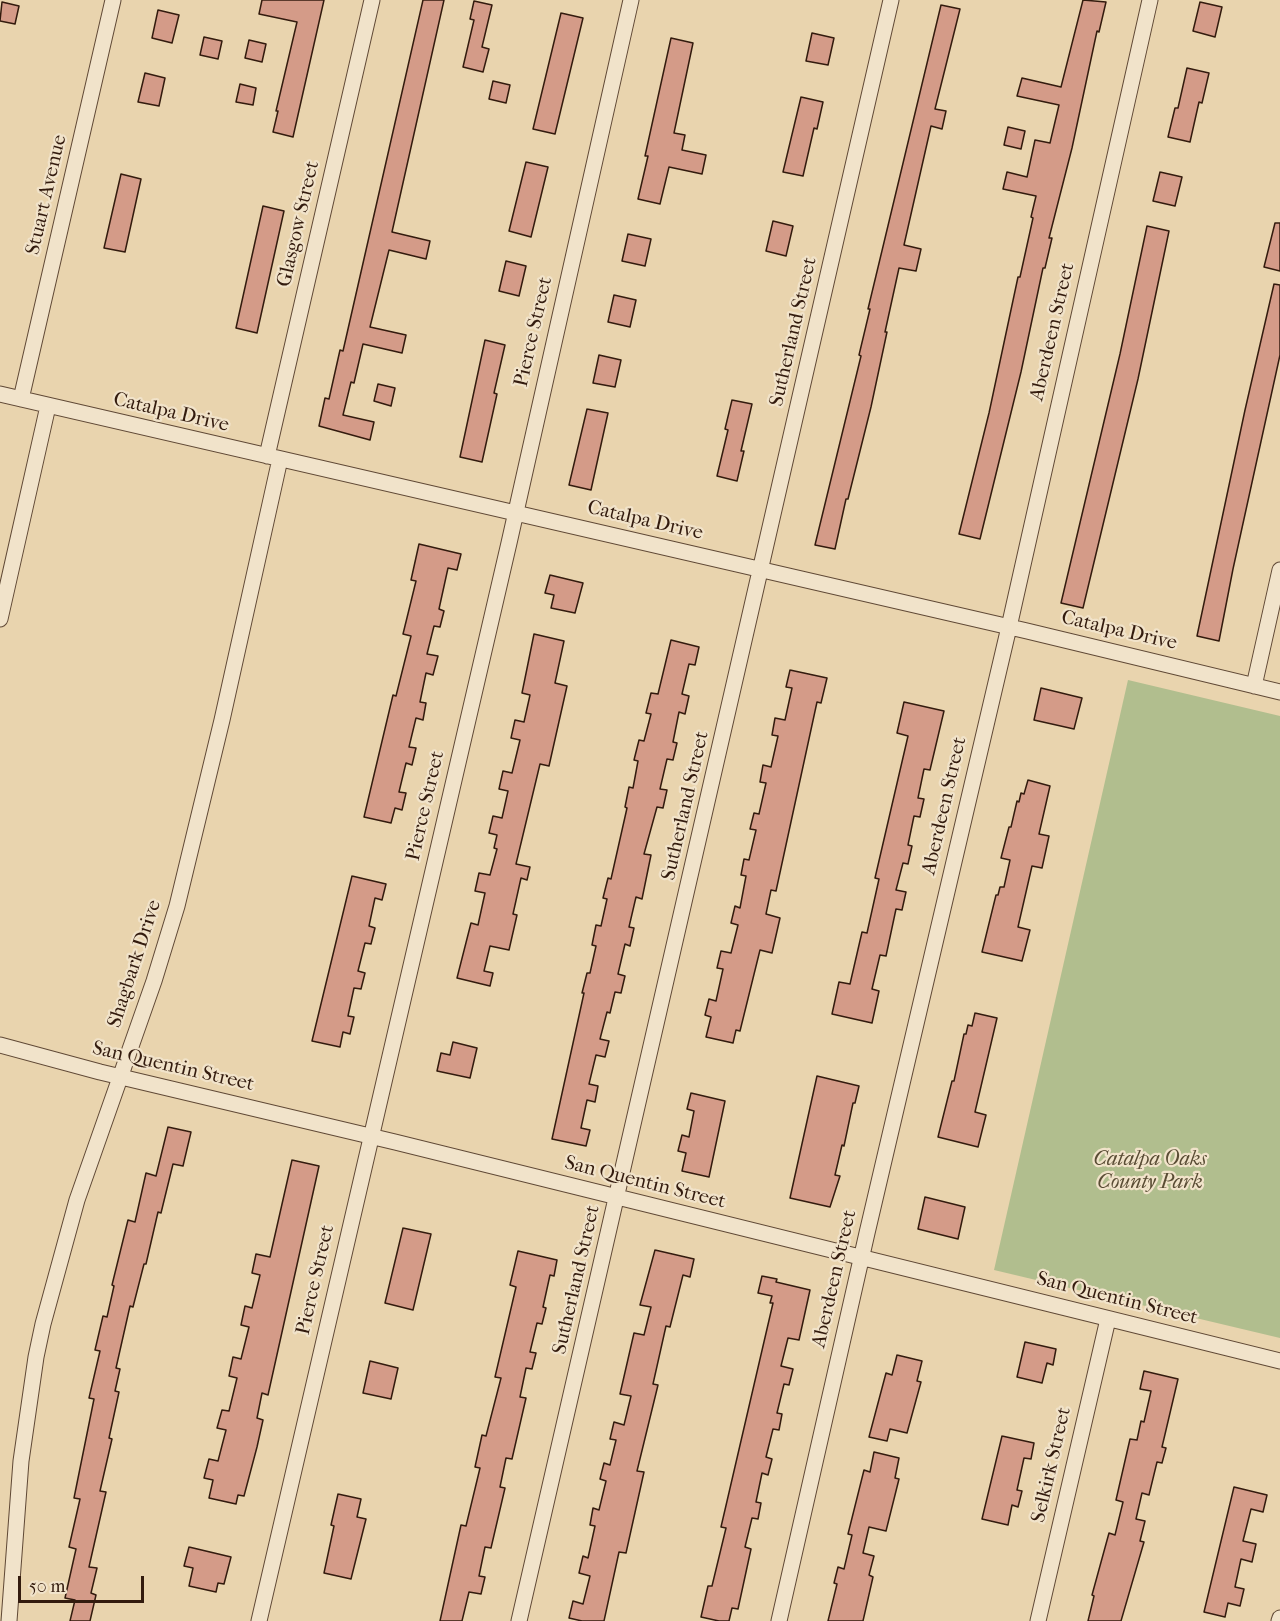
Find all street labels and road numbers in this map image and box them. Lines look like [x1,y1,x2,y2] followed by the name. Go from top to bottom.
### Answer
[22,133,72,257] street label: Stuart Avenue
[273,159,325,289] street label: Glasgow Street
[765,255,823,409] street label: Sutherland Street
[1025,261,1081,403] street label: Aberdeen Street
[510,275,558,389] street label: Pierce Street
[111,388,231,438] street label: Catalpa Drive
[585,496,705,546] street label: Catalpa Drive
[1059,606,1179,656] street label: Catalpa Drive
[657,729,715,883] street label: Sutherland Street
[917,735,973,877] street label: Aberdeen Street
[402,749,450,863] street label: Pierce Street
[103,897,167,1031] street label: Shagbark Drive
[90,1037,256,1097] street label: San Quentin Street
[562,1151,728,1215] street label: San Quentin Street
[548,1203,606,1357] street label: Sutherland Street
[807,1208,863,1350] street label: Aberdeen Street
[292,1223,340,1337] street label: Pierce Street
[1034,1267,1200,1331] street label: San Quentin Street
[1027,1405,1077,1525] street label: Selkirk Street

